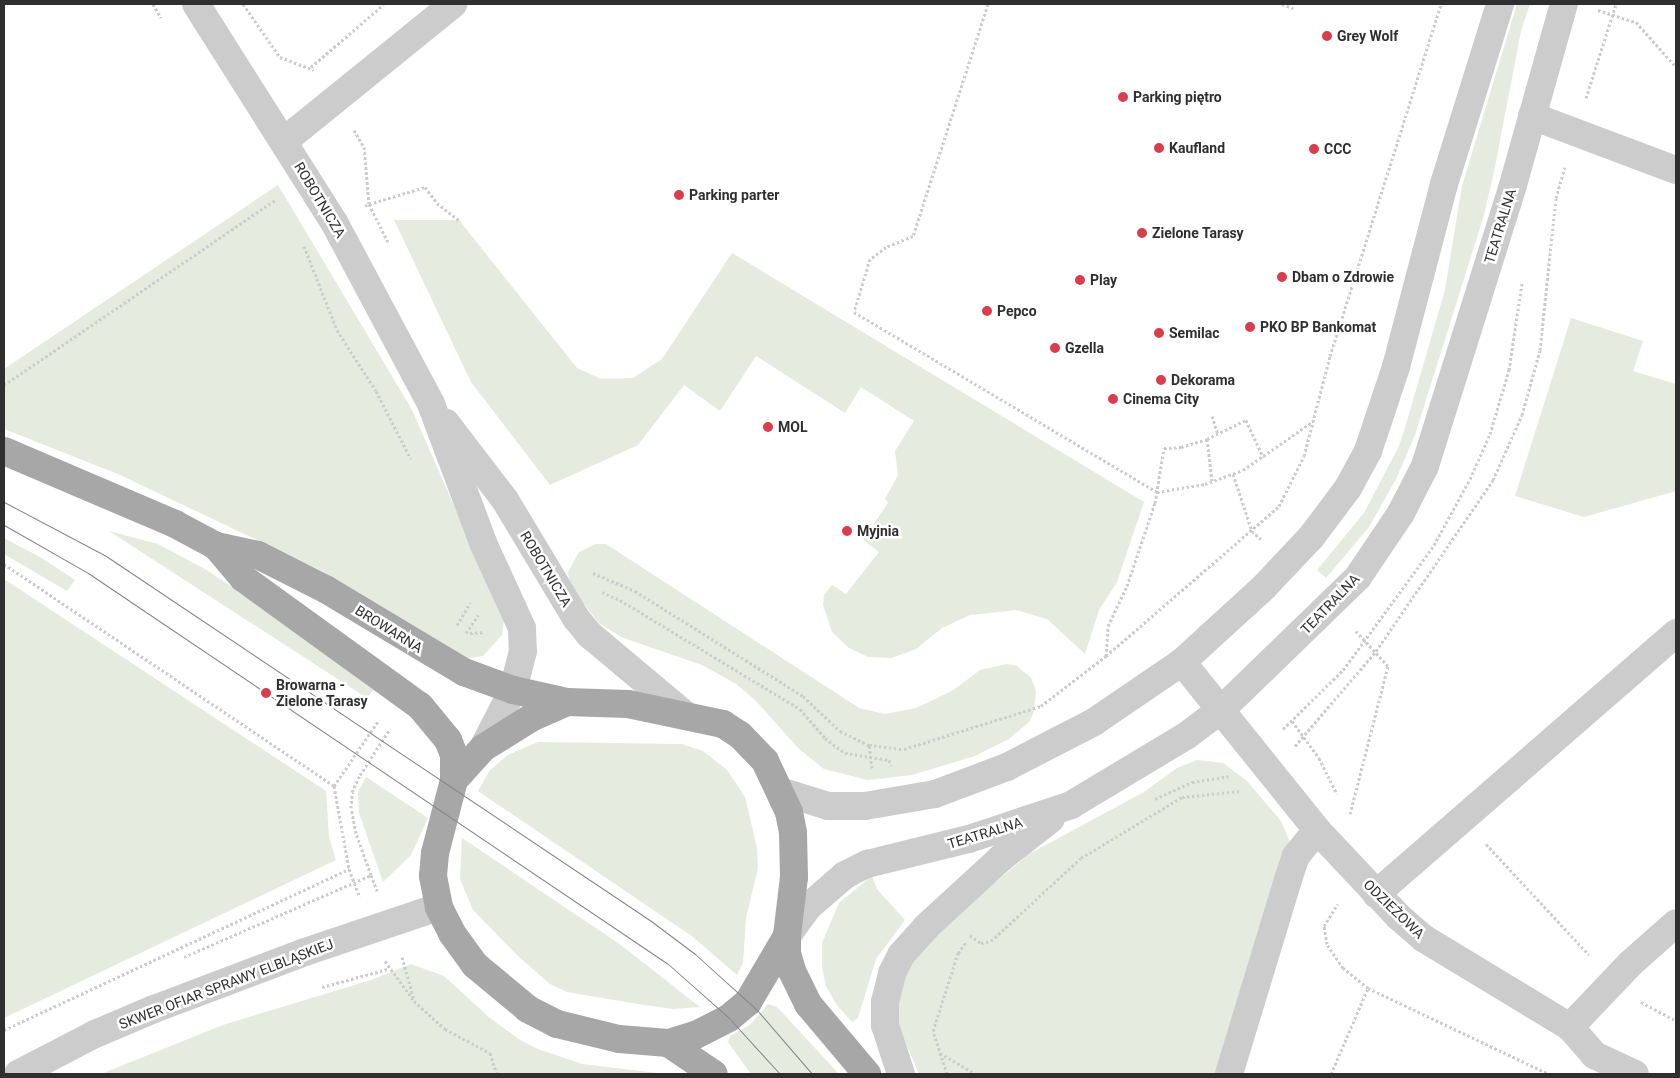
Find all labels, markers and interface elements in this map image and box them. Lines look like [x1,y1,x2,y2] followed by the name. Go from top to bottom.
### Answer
[1337,28,1398,44] place label: Grey Wolf
[1321,30,1333,42] marker: Grey Wolf
[1133,89,1222,105] place label: Parking piętro
[1117,91,1129,103] marker: Parking piętro
[1169,140,1225,156] place label: Kaufland
[1324,141,1351,157] place label: CCC
[1153,142,1165,154] marker: Kaufland
[1308,143,1320,155] marker: CCC
[291,159,349,241] street label: ROBOTNICZA
[689,187,779,203] place label: Parking parter
[1481,187,1519,265] street label: TEATRALNA
[673,189,685,201] marker: Parking parter
[1152,225,1244,241] place label: Zielone Tarasy
[1136,227,1148,239] marker: Zielone Tarasy
[1292,269,1394,285] place label: Dbam o Zdrowie
[1276,271,1288,283] marker: Dbam o Zdrowie
[1090,272,1117,288] place label: Play
[1074,274,1086,286] marker: Play
[997,303,1037,319] place label: Pepco
[981,305,993,317] marker: Pepco
[1260,319,1376,335] place label: PKO BP Bankomat
[1244,321,1256,333] marker: PKO BP Bankomat
[1169,325,1220,341] place label: Semilac
[1153,327,1165,339] marker: Semilac
[1065,340,1104,356] place label: Gzella
[1049,342,1061,354] marker: Gzella
[1171,372,1235,388] place label: Dekorama
[1155,374,1167,386] marker: Dekorama
[1123,391,1199,407] place label: Cinema City
[1107,393,1119,405] marker: Cinema City
[778,419,807,435] place label: MOL
[762,421,774,433] marker: MOL
[857,523,899,539] place label: Myjnia
[841,525,853,537] marker: Myjnia
[517,528,575,610] street label: ROBOTNICZA
[1297,570,1363,638] street label: TEATRALNA
[352,602,426,656] street label: BROWARNA
[276,677,368,710] place label: Browarna - Zielone Tarasy
[260,687,272,699] marker: Browarna - Zielone Tarasy
[946,814,1024,852] street label: TEATRALNA
[1360,876,1428,942] street label: ODZIEŻOWA
[116,935,336,1033] street label: SKWER OFIAR SPRAWY ELBLĄSKIEJ

